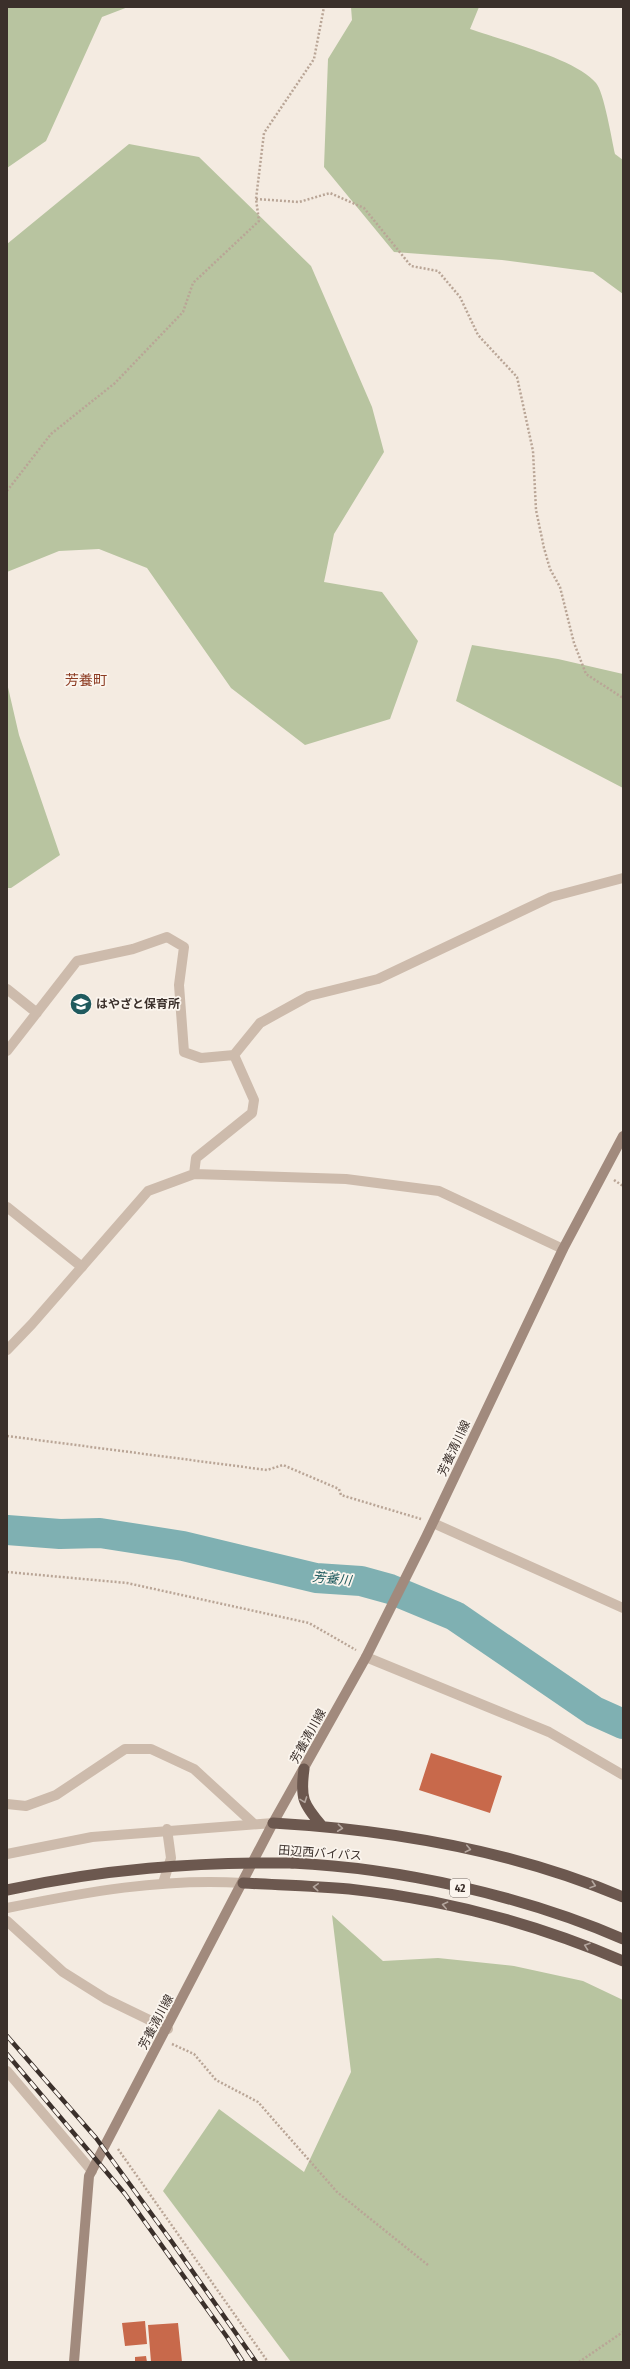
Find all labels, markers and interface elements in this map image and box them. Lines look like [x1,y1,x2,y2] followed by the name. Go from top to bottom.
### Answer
[65,672,107,689] district label: 芳養町
[68,991,94,1017] school or university icon: はやざと保育所
[96,997,180,1011] place label: はやざと保育所
[435,1418,473,1478] street label: 芳養清川線
[312,1569,354,1588] water label: 芳養川
[287,1706,329,1766] street label: 芳養清川線
[299,1797,308,1804] one-way arrow
[337,1823,343,1832] one-way arrow
[278,1843,362,1863] street label: 田辺西バイパス
[465,1844,472,1852] one-way arrow
[450,1879,470,1897] road number: 42
[589,1881,596,1889] one-way arrow
[313,1883,319,1892] one-way arrow
[441,1902,448,1910] one-way arrow
[584,1942,591,1951] one-way arrow
[136,1992,176,2052] street label: 芳養清川線

